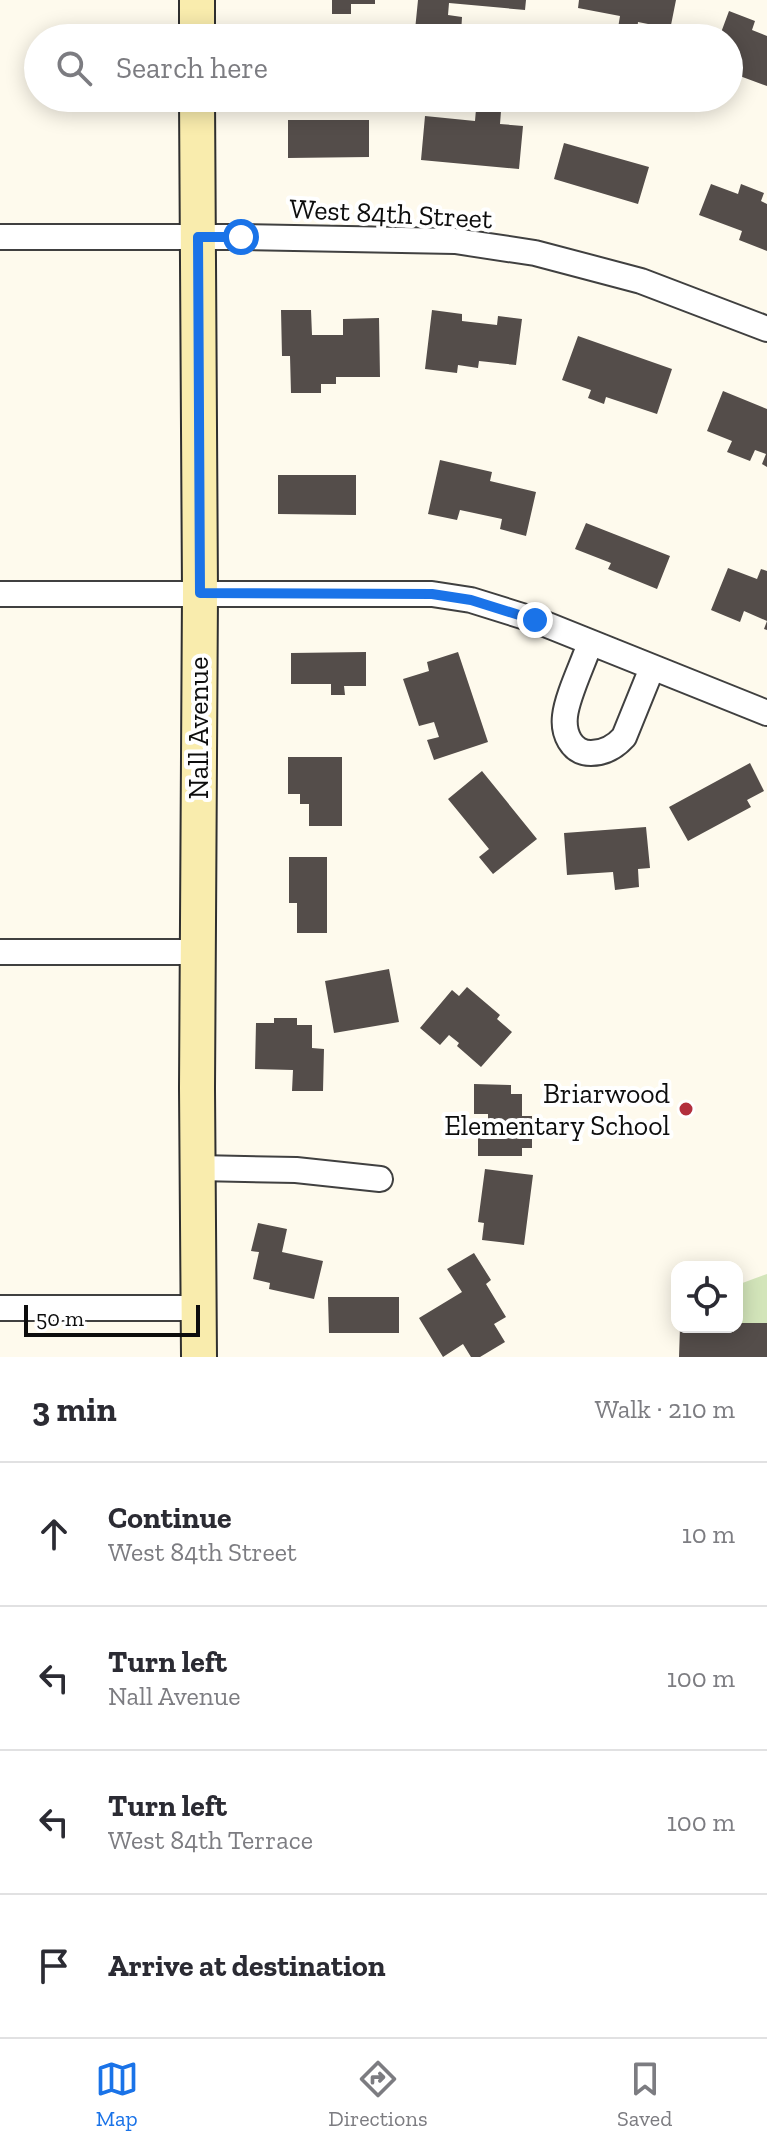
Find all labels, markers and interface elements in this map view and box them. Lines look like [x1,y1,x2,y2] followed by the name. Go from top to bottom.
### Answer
[24,24,743,112] search box
[52,46,96,90] icon: search
[116,50,268,86] text: Search here
[289,192,494,235] street label: West 84th Street
[223,219,259,255] route start
[517,602,553,638] route end
[182,657,215,799] street label: Nall Avenue
[444,1077,670,1142] place label: Briarwood Elementary School
[677,1100,695,1118] marker: Briarwood Elementary School
[671,1261,743,1333] map controls
[671,1261,743,1333] button: locate
[24,1301,200,1337] scale bar
[36,1305,84,1332] text: 50 m
[32,1389,117,1430] text: 3 min
[595,1393,735,1425] text: Walk · 210 m
[108,1500,232,1536] text: Continue
[32,1512,76,1556] icon: ahead
[682,1518,735,1550] text: 10 m
[108,1536,297,1568] text: West 84th Street
[108,1644,227,1680] text: Turn left
[32,1656,76,1700] icon: left
[667,1662,735,1694] text: 100 m
[108,1680,240,1712] text: Nall Avenue
[108,1788,227,1824] text: Turn left
[32,1800,76,1844] icon: left
[667,1806,735,1838] text: 100 m
[108,1824,313,1856] text: West 84th Terrace
[32,1944,76,1988] icon: arrive
[108,1948,385,1984] text: Arrive at destination
[95,2057,139,2132] tab: Map
[328,2057,428,2132] tab: Directions
[617,2057,672,2132] tab: Saved

